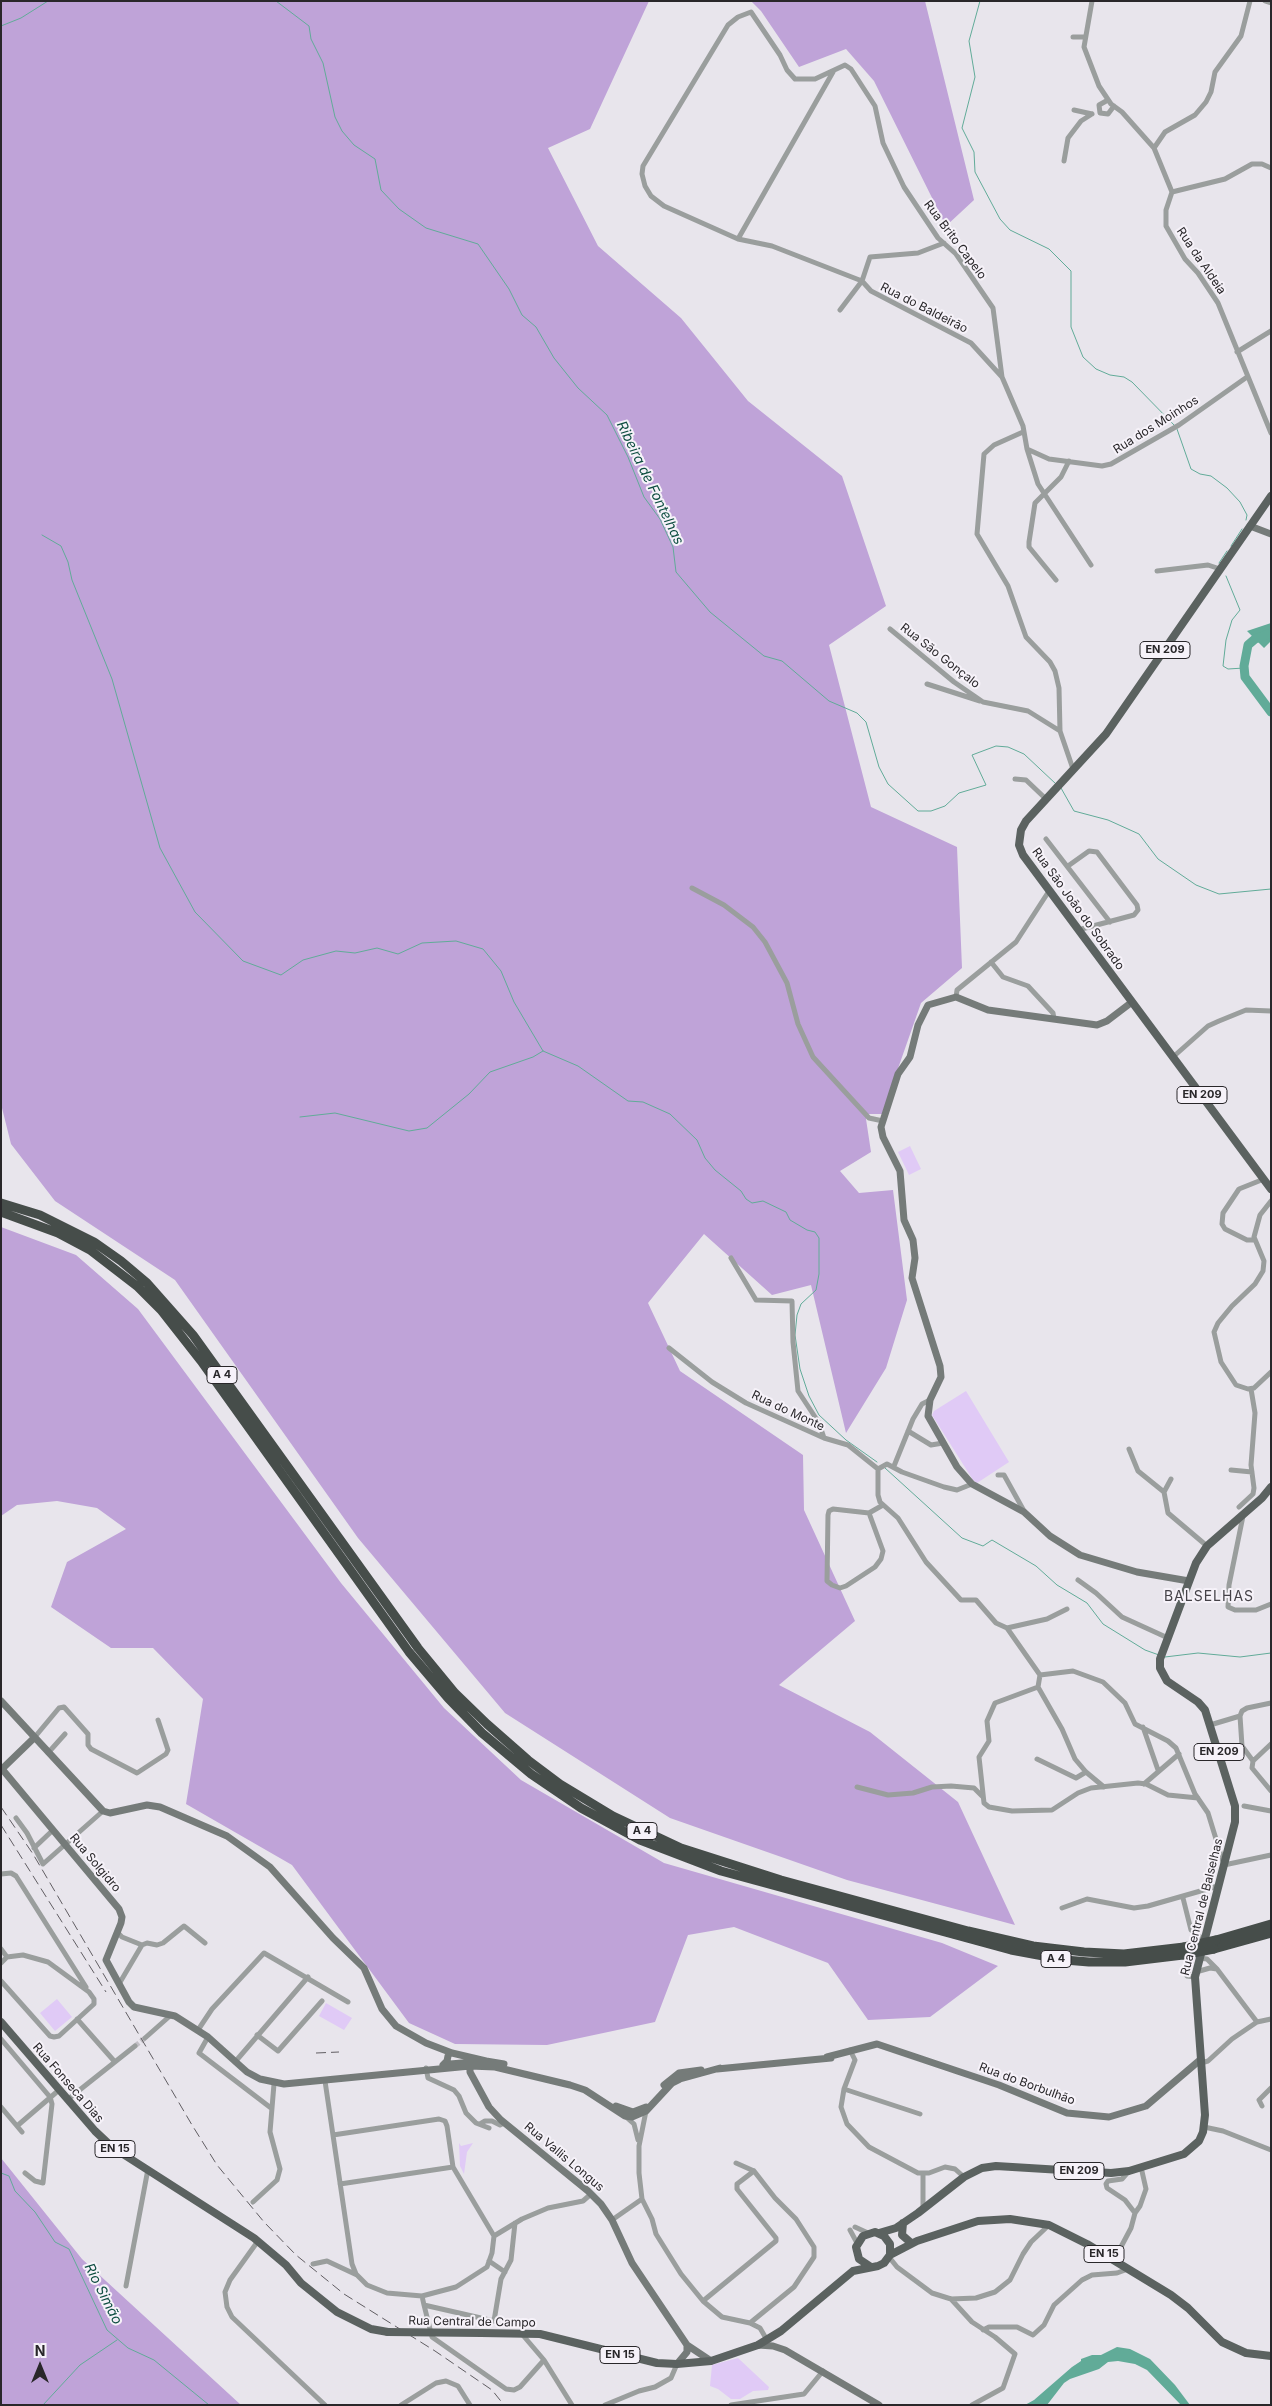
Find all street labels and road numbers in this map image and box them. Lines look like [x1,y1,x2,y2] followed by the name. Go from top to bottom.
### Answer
[921,198,989,282] street label: Rua Brito Capelo
[1173,225,1229,297] street label: Rua da Aldeia
[878,280,970,336] street label: Rua do Baldeirão
[1111,393,1201,457] street label: Rua dos Moinhos
[897,620,983,692] street label: Rua São Gonçalo
[1140,642,1190,658] road number: EN 209
[1029,845,1127,973] street label: Rua São João do Sobrado
[1177,1086,1227,1104] road number: EN 209
[207,1366,237,1384] road number: A 4
[749,1388,827,1434] street label: Rua do Monte
[1194,1744,1244,1760] road number: EN 209
[627,1822,657,1840] road number: A 4
[66,1831,124,1895] street label: Rua Solgidro
[1178,1837,1226,1977] street label: Rua Central de Balselhas
[1041,1950,1071,1968] road number: A 4
[29,2040,107,2126] street label: Rua Fonseca Dias
[977,2060,1077,2108] street label: Rua do Borbulhão
[521,2119,607,2195] street label: Rua Vallis Longus
[95,2140,135,2158] road number: EN 15
[1054,2162,1104,2180] road number: EN 209
[1084,2246,1124,2262] road number: EN 15
[408,2314,536,2330] street label: Rua Central de Campo
[600,2346,640,2364] road number: EN 15

